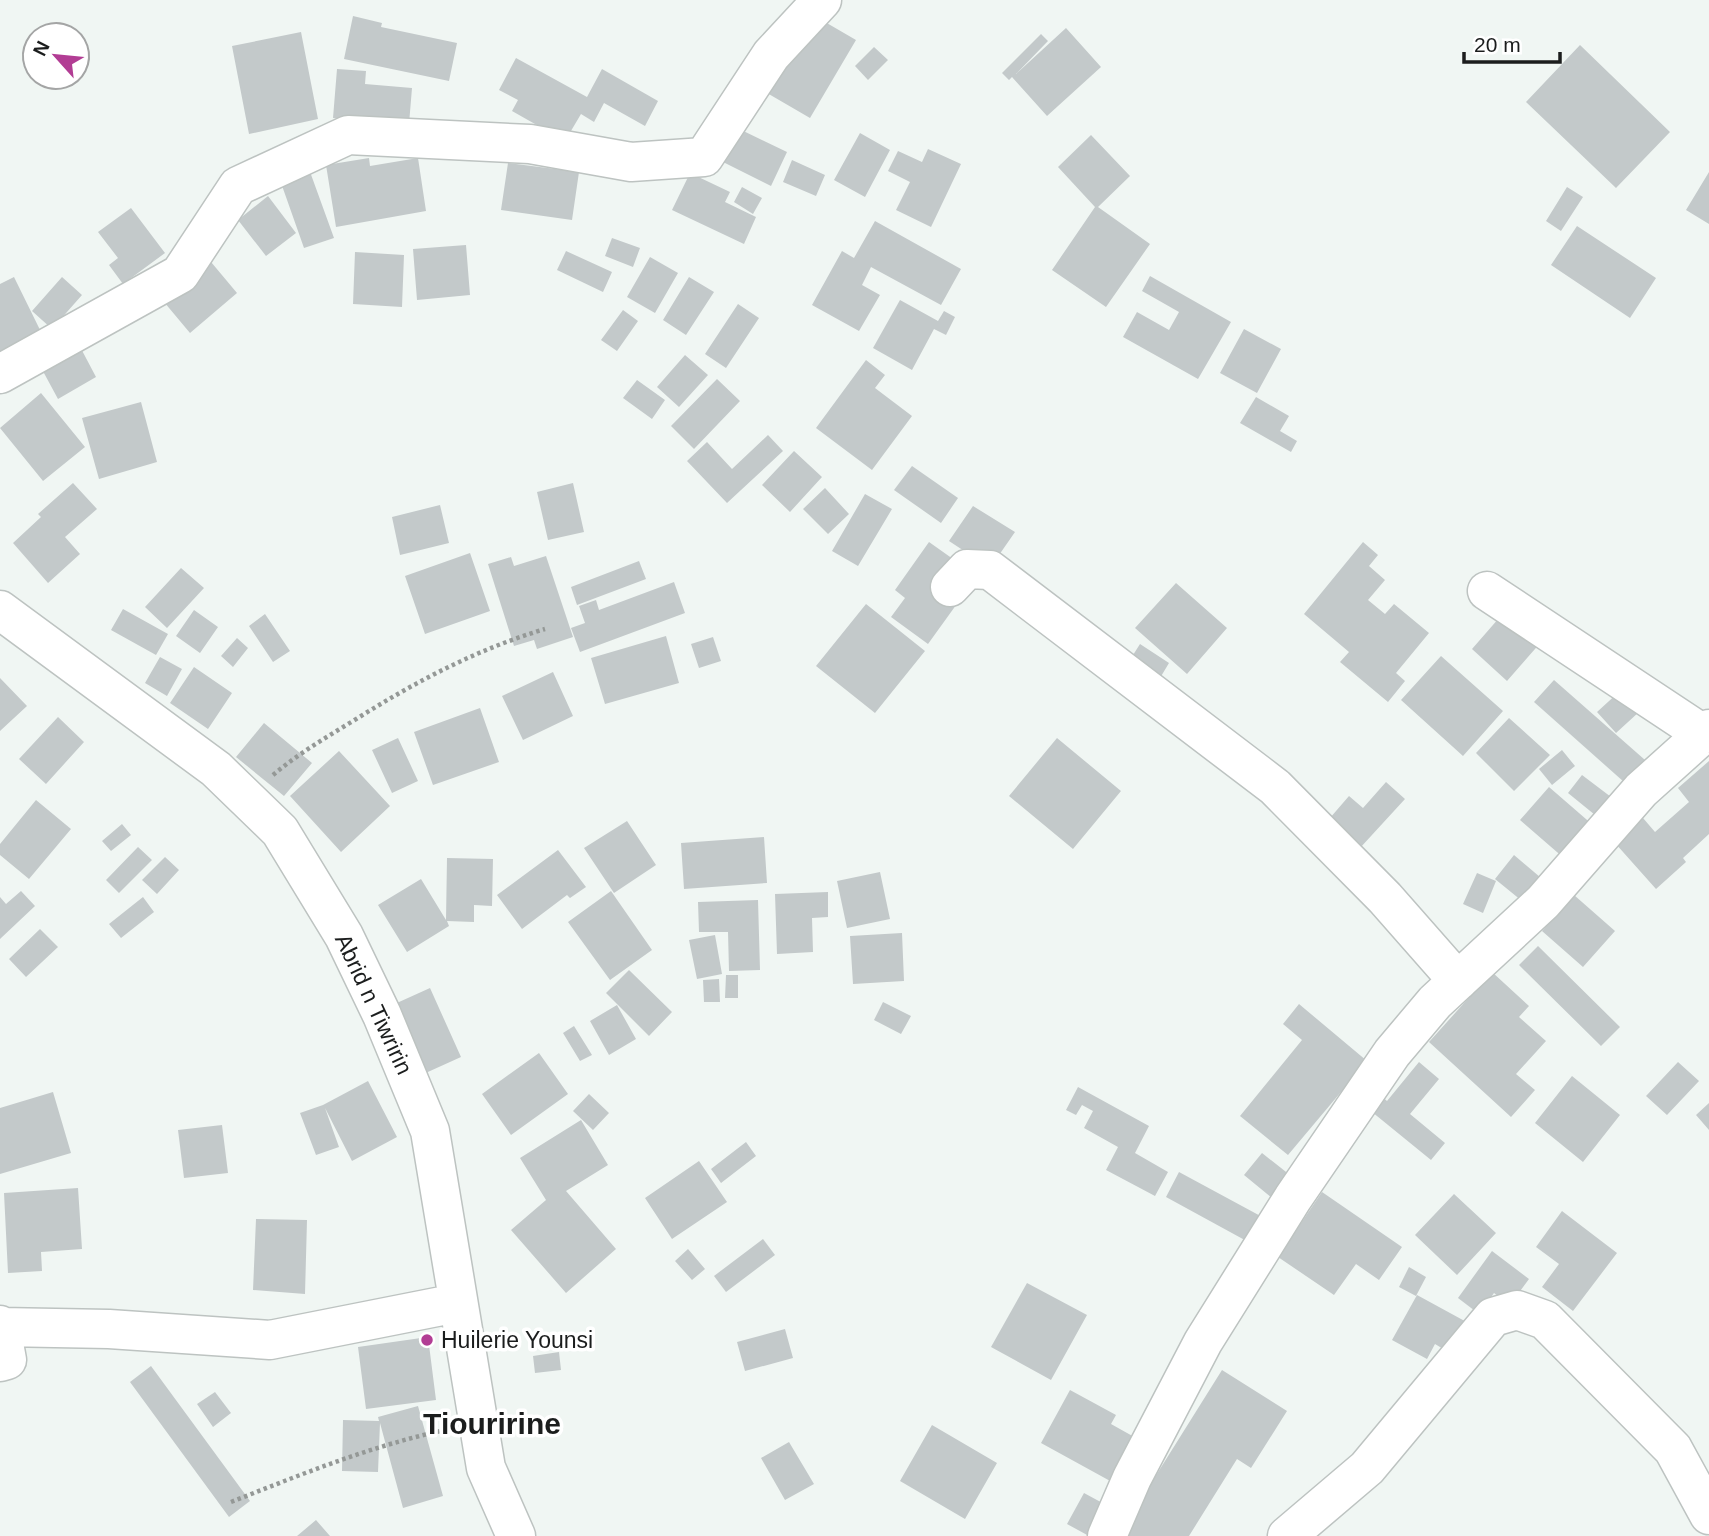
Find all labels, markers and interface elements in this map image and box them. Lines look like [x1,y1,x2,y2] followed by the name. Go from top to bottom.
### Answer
[21,21,91,91] north arrow
[1464,21,1560,65] scale bar
[1474,33,1521,56] text: 20 m
[29,38,54,59] text: N
[330,930,418,1078] street label: Abrid n Tiwririn
[441,1327,593,1353] place label: Huilerie Younsi
[419,1332,435,1348] marker: Huilerie Younsi
[423,1407,561,1440] district label: Tiouririne

